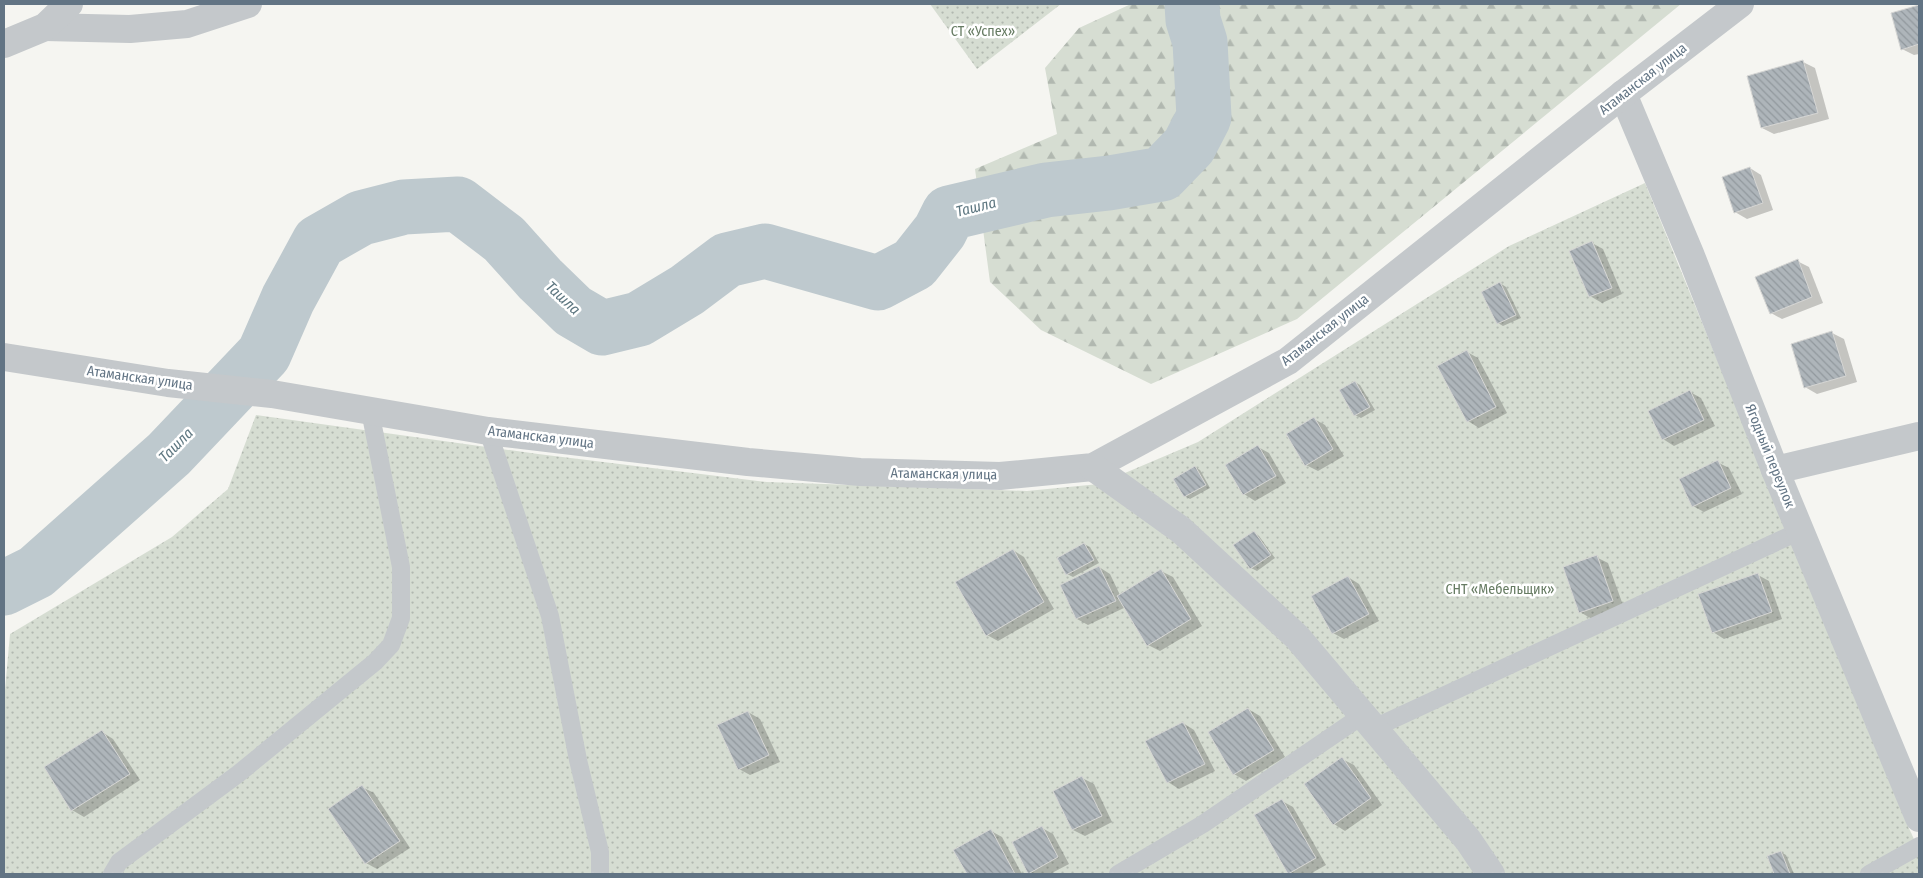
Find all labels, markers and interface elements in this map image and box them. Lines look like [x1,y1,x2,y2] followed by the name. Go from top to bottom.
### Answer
[951,23,1015,40] park label: СТ «Успех»
[1596,39,1690,119] street label: Атаманская улица
[954,193,998,221] water label: Ташла
[542,277,584,319] water label: Ташла
[1278,290,1372,370] street label: Атаманская улица
[86,362,194,394] street label: Атаманская улица
[1741,402,1799,511] street label: Ягодный переулок
[487,422,595,452] street label: Атаманская улица
[155,424,197,466] water label: Ташла
[891,465,998,483] street label: Атаманская улица
[1445,581,1555,598] park label: СНТ «Мебельщик»

